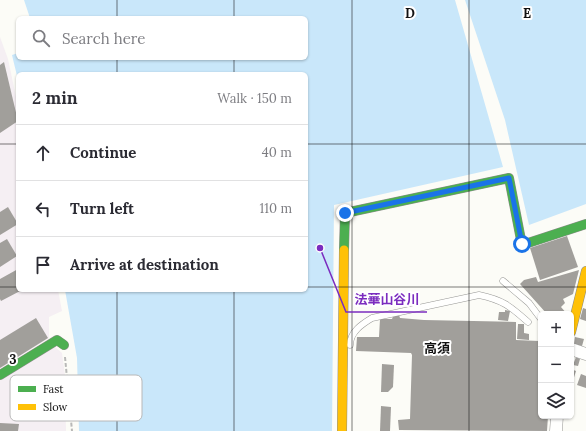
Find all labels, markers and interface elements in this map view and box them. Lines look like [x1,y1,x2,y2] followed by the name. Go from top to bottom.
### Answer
[405,5,415,22] text: D
[523,5,531,22] text: E
[16,16,308,60] search box
[30,27,52,49] icon: search
[62,29,145,48] text: Search here
[32,87,78,109] text: 2 min
[217,90,292,107] text: Walk · 150 m
[32,142,54,164] icon: ahead
[70,143,136,162] text: Continue
[262,144,292,161] text: 40 m
[32,198,54,220] icon: left
[70,199,134,218] text: Turn left
[259,200,292,217] text: 110 m
[336,204,354,222] route end
[513,235,531,253] route start
[32,254,54,276] icon: arrive
[70,255,219,274] text: Arrive at destination
[346,287,427,312] callout: 法華山谷川
[354,291,420,308] text: 法華山谷川
[538,311,574,419] map controls
[538,311,574,347] button: +
[424,340,450,357] district label: 高須
[538,347,574,383] button: −
[9,351,17,368] text: 3
[10,375,142,421] legend
[43,382,64,396] text: Fast
[538,383,574,419] button: layers
[43,400,68,414] text: Slow

